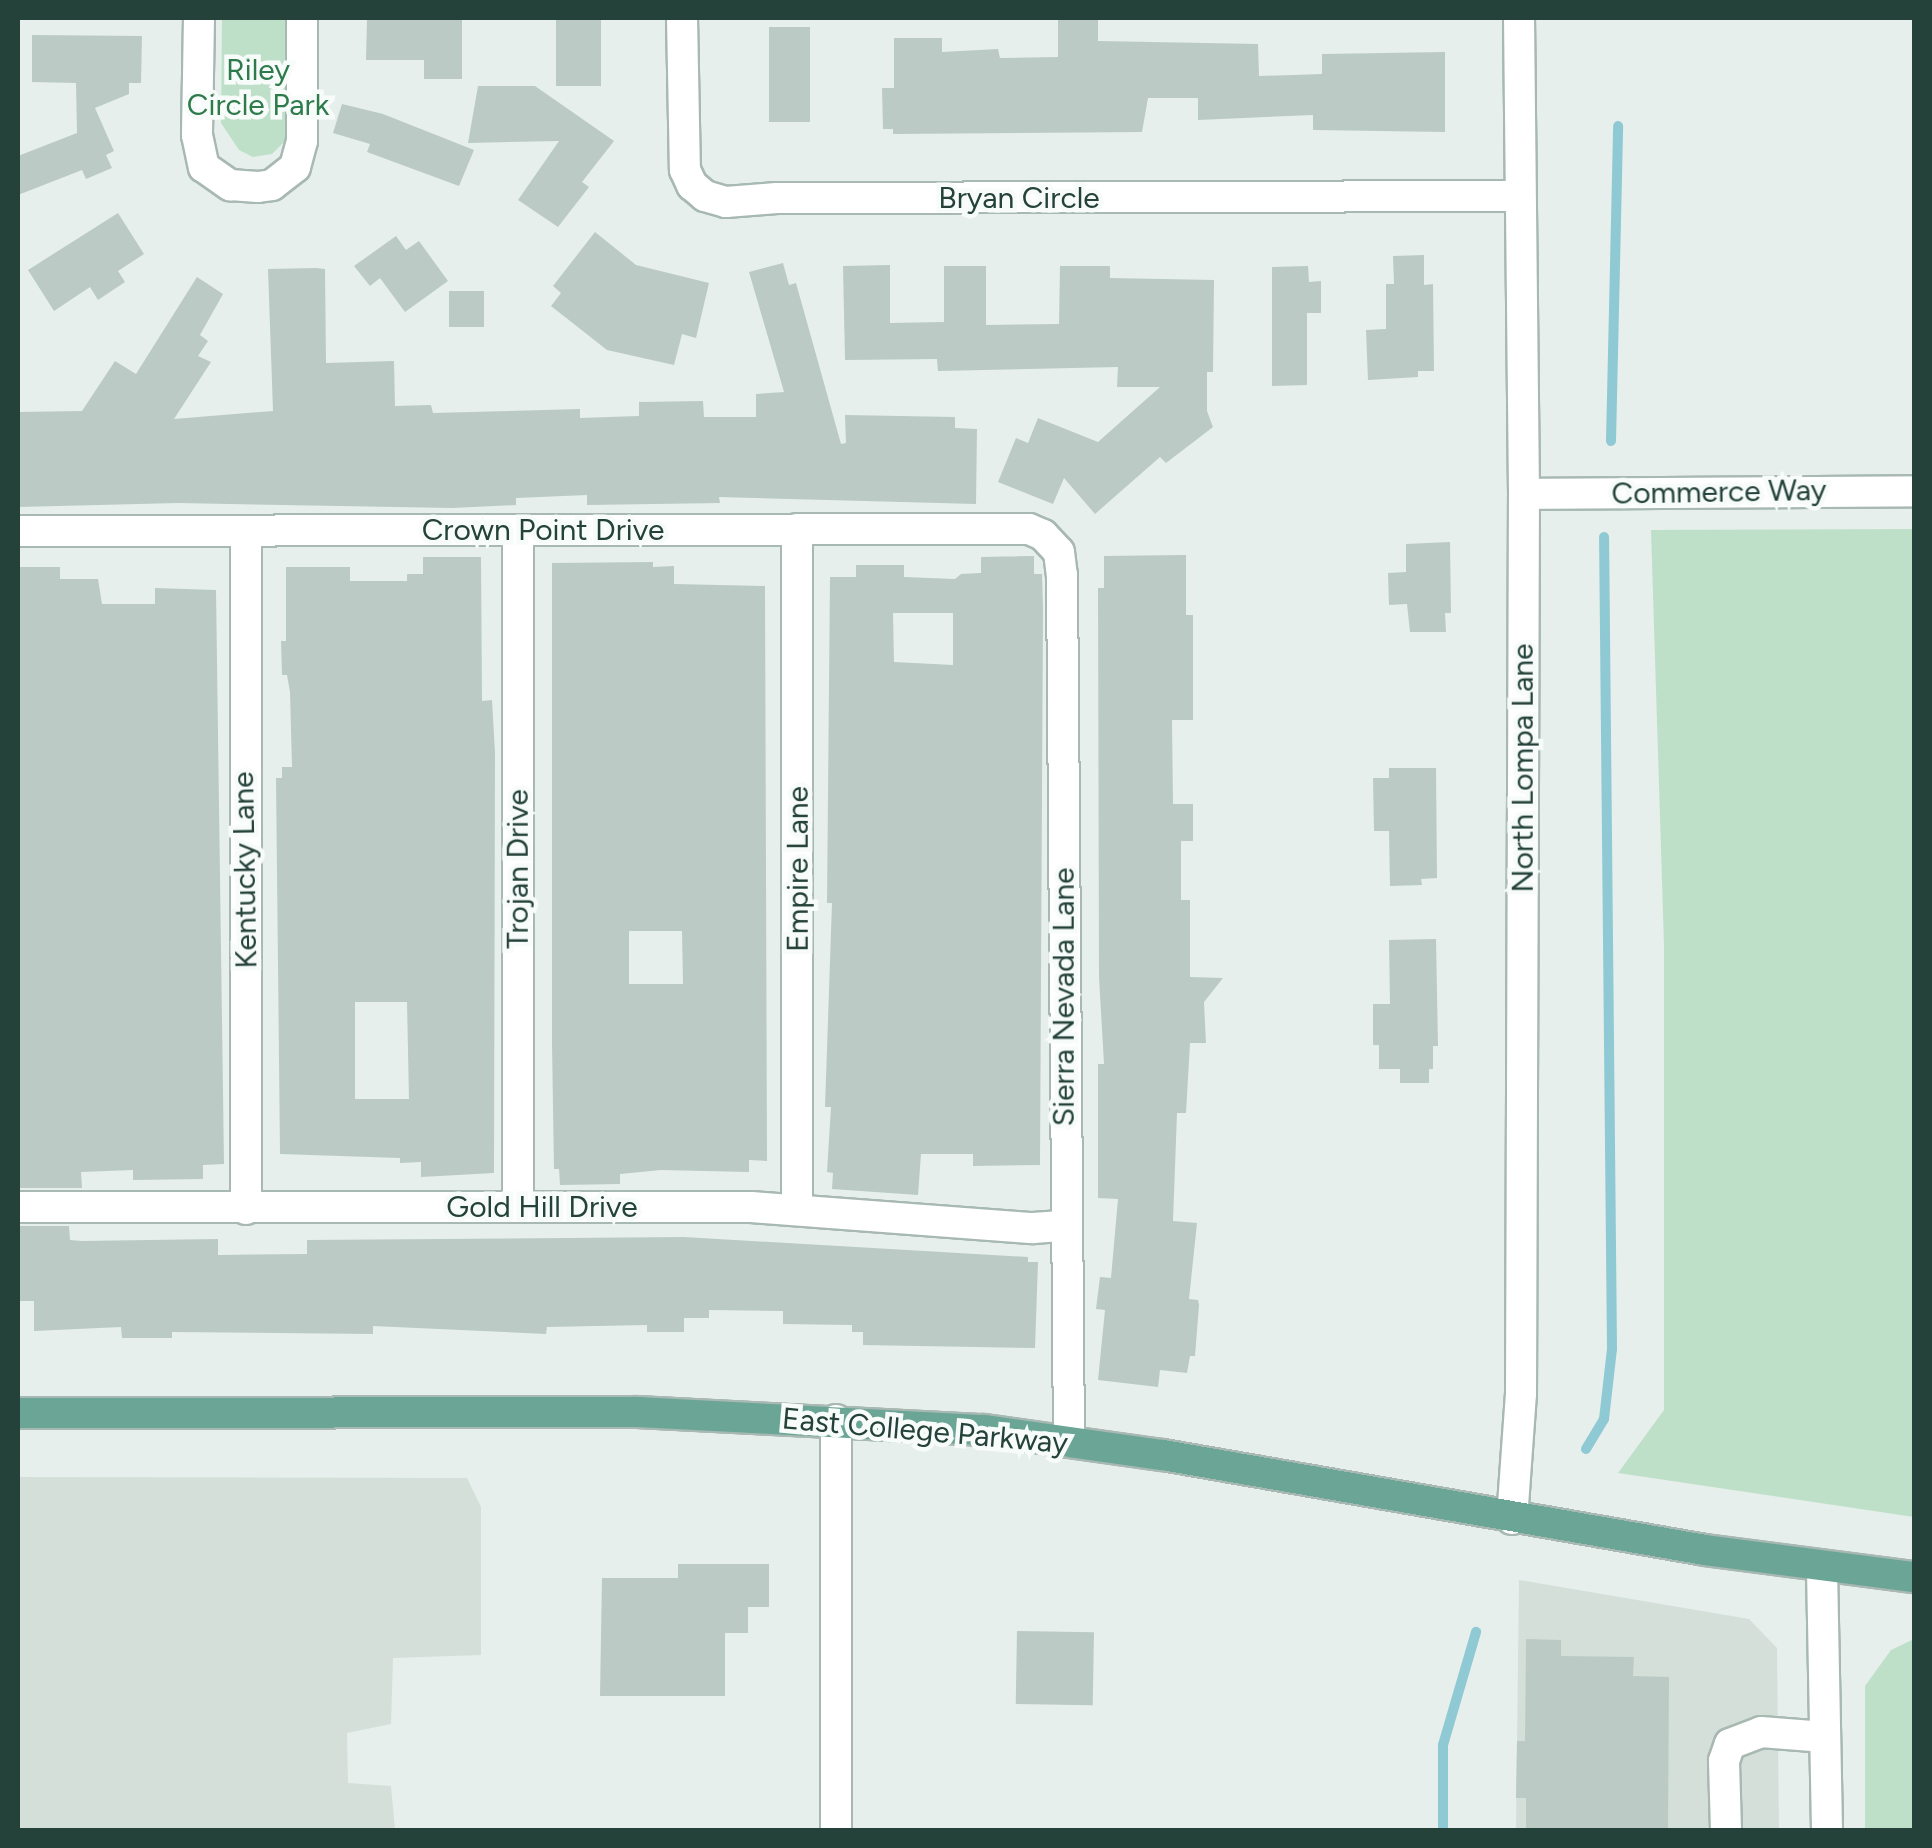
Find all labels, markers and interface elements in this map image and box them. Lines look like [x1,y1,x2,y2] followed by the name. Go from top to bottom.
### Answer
[187,52,329,122] park label: Riley Circle Park
[938,180,1100,216] street label: Bryan Circle
[1611,472,1827,512] street label: Commerce Way
[422,512,664,548] street label: Crown Point Drive
[1505,643,1541,893] street label: North Lompa Lane
[225,771,265,969] street label: Kentucky Lane
[780,786,816,952] street label: Empire Lane
[500,789,536,949] street label: Trojan Drive
[1046,868,1082,1126] street label: Sierra Nevada Lane
[446,1189,638,1225] street label: Gold Hill Drive
[781,1401,1069,1461] street label: East College Parkway

